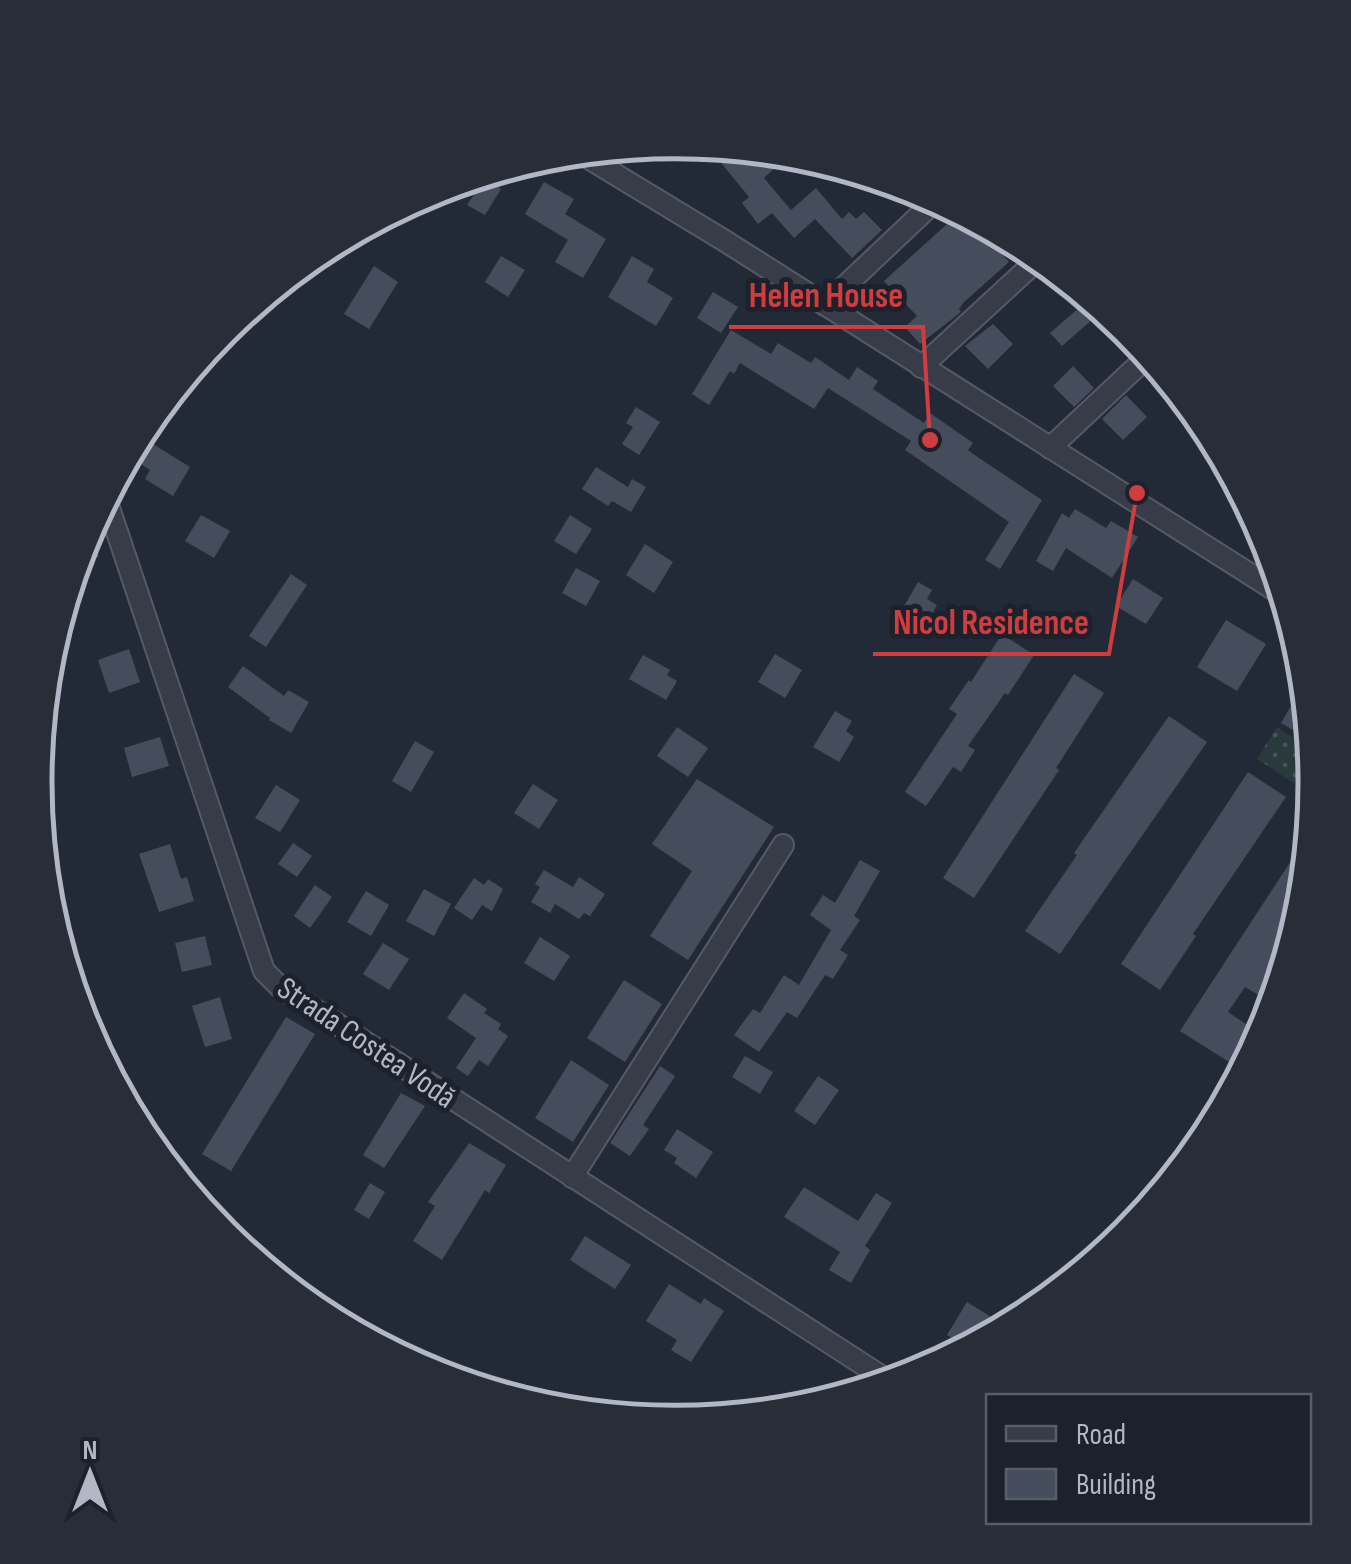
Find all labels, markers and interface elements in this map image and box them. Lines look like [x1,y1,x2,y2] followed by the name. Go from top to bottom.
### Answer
[729,262,923,327] callout: Helen House
[749,275,903,318] text: Helen House
[873,589,1109,654] callout: Nicol Residence
[893,602,1089,645] text: Nicol Residence
[269,969,463,1117] street label: Strada Costea Vodă
[986,1394,1311,1524] legend
[1076,1417,1126,1453] text: Road
[40,1424,140,1524] north arrow
[83,1434,97,1467] text: N
[1076,1467,1156,1503] text: Building

